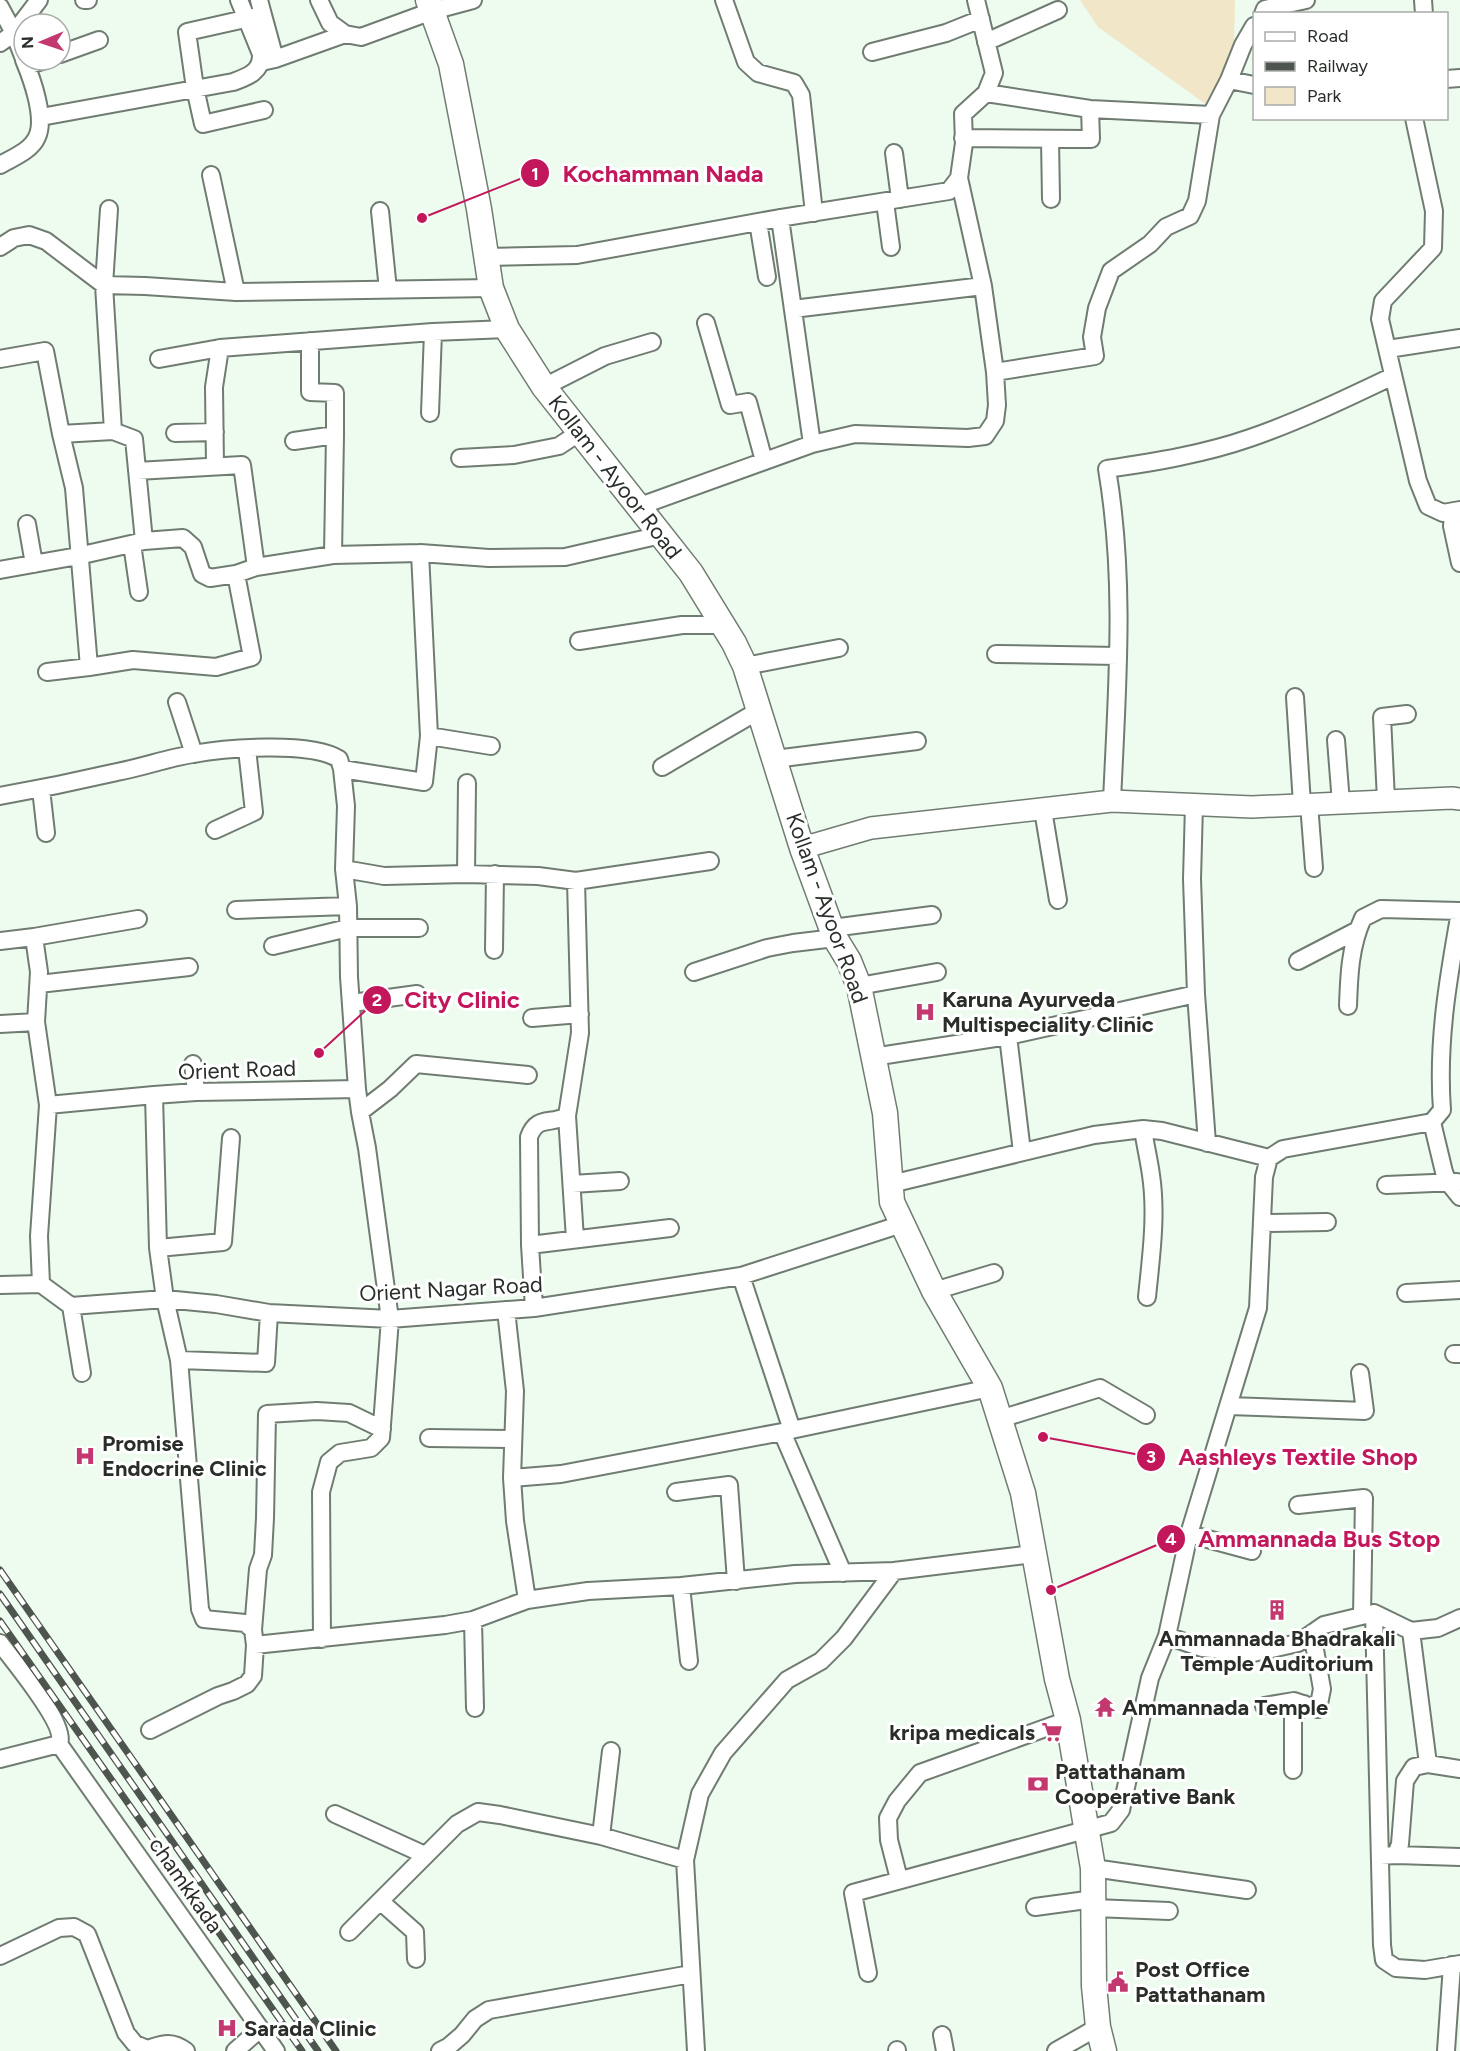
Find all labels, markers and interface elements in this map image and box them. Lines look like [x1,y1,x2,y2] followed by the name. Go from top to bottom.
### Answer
[12,12,72,72] north arrow
[1253,12,1448,120] legend
[1307,25,1348,47] text: Road
[18,36,37,49] text: N
[1307,55,1369,77] text: Railway
[1307,85,1342,107] text: Park
[520,152,775,194] callout: Kochamman Nada
[562,159,764,188] text: Kochamman Nada
[531,163,539,185] text: 1
[543,390,687,564] street label: Kollam - Ayoor Road
[780,809,874,1007] street label: Kollam - Ayoor Road
[362,979,531,1021] callout: City Clinic
[404,985,520,1014] text: City Clinic
[942,986,1154,1038] place label: Karuna Ayurveda Multispeciality Clinic
[372,989,382,1011] text: 2
[913,1000,937,1024] hospital icon: Karuna Ayurveda Multispeciality Clinic
[177,1054,297,1086] street label: Orient Road
[359,1271,543,1307] street label: Orient Nagar Road
[102,1430,267,1482] place label: Promise Endocrine Clinic
[1136,1436,1430,1478] callout: Aashleys Textile Shop
[1178,1442,1418,1471] text: Aashleys Textile Shop
[73,1444,97,1468] hospital icon: Promise Endocrine Clinic
[1146,1446,1156,1468] text: 3
[1156,1518,1452,1560] callout: Ammannada Bus Stop
[1198,1524,1440,1553] text: Ammannada Bus Stop
[1165,1528,1177,1550] text: 4
[1265,1598,1289,1622] building icon: Ammannada Bhadrakali Temple Auditorium
[1158,1625,1396,1677] place label: Ammannada Bhadrakali Temple Auditorium
[1122,1694,1328,1721] place label: Ammannada Temple
[1093,1695,1117,1719] temple icon: Ammannada Temple
[889,1719,1035,1746] place label: kripa medicals
[1040,1720,1064,1744] supermarket icon: kripa medicals
[1055,1758,1236,1810] place label: Pattathanam Cooperative Bank
[1026,1772,1050,1796] bank icon: Pattathanam Cooperative Bank
[143,1832,229,1938] street label: chamkkada
[1135,1956,1266,2008] place label: Post Office Pattathanam
[1106,1970,1130,1994] public building icon: Post Office Pattathanam
[244,2015,377,2042] place label: Sarada Clinic
[215,2016,239,2040] hospital icon: Sarada Clinic

